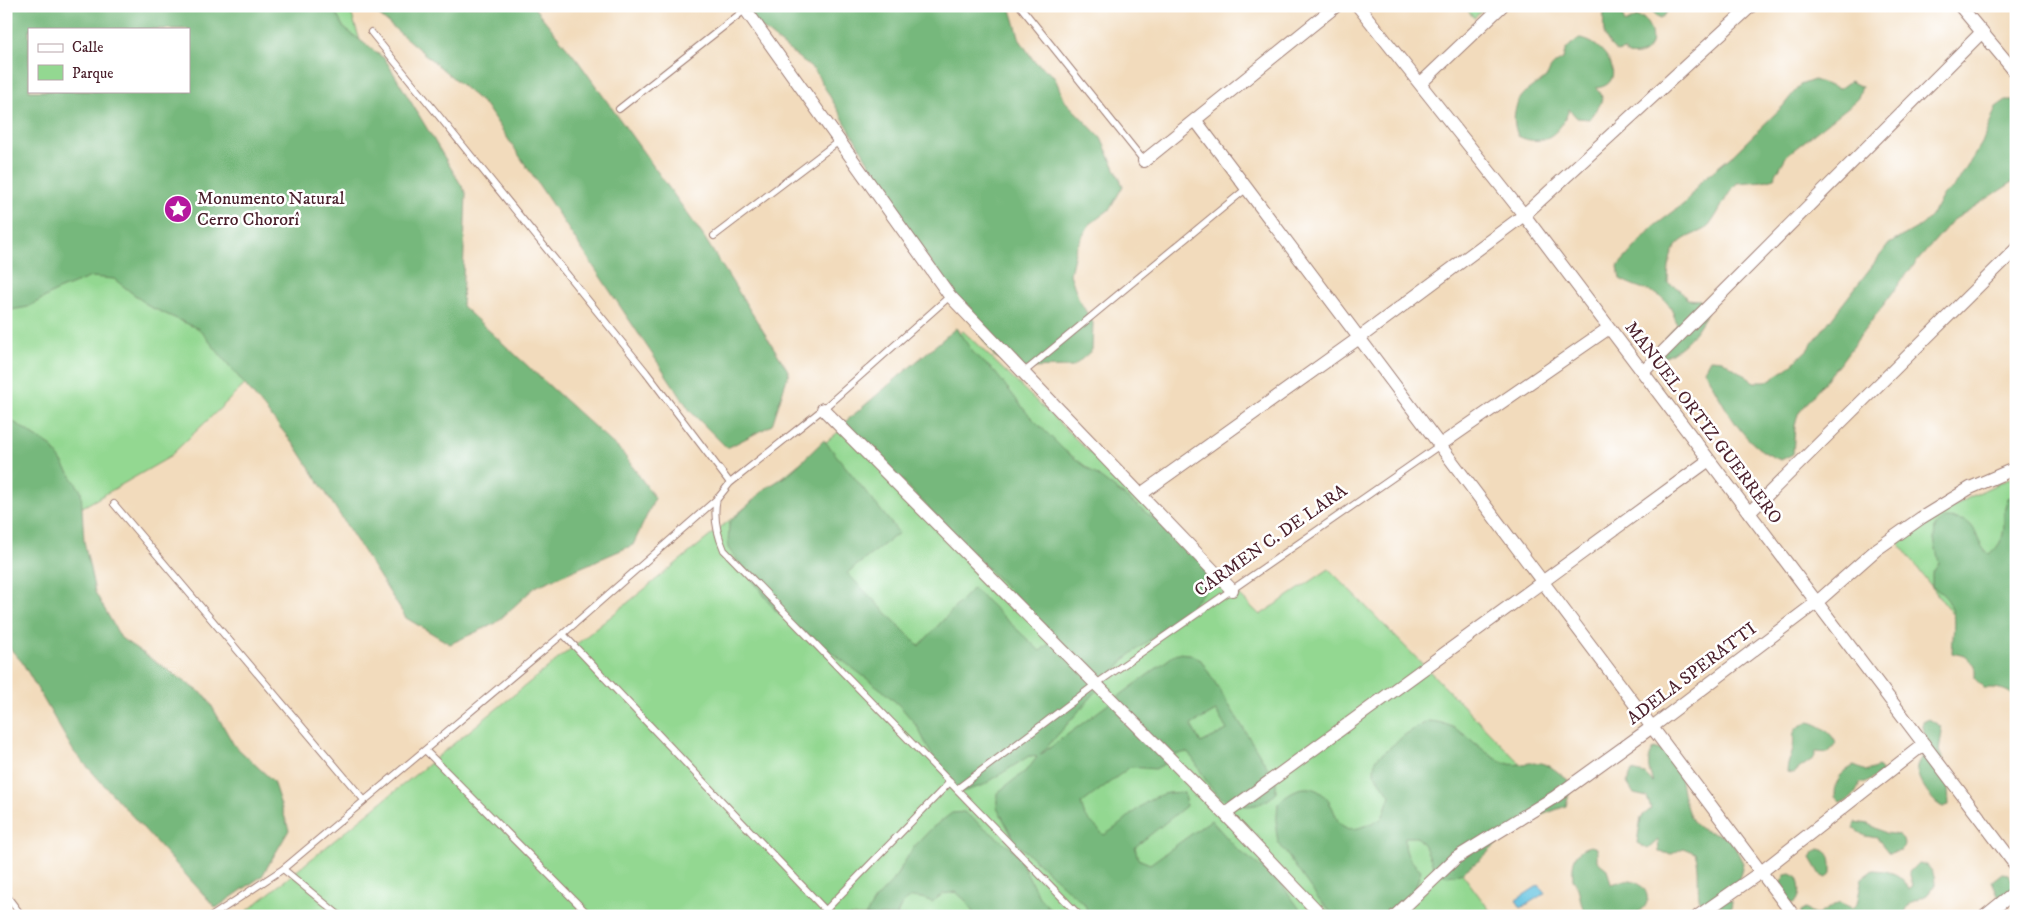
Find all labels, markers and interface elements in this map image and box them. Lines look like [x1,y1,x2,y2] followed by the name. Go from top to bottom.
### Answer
[28,28,190,92] legend
[72,38,104,57] text: Calle
[72,64,113,83] text: Parque
[197,188,345,231] place label: Monumento Natural Cerro Chororî
[163,194,193,224] place icon: Monumento Natural Cerro Chororî
[1620,317,1786,529] street label: MANUEL ORTIZ GUERRERO
[1190,480,1352,602] street label: CARMEN C. DE LARA
[1623,618,1761,730] street label: ADELA SPERATTI

